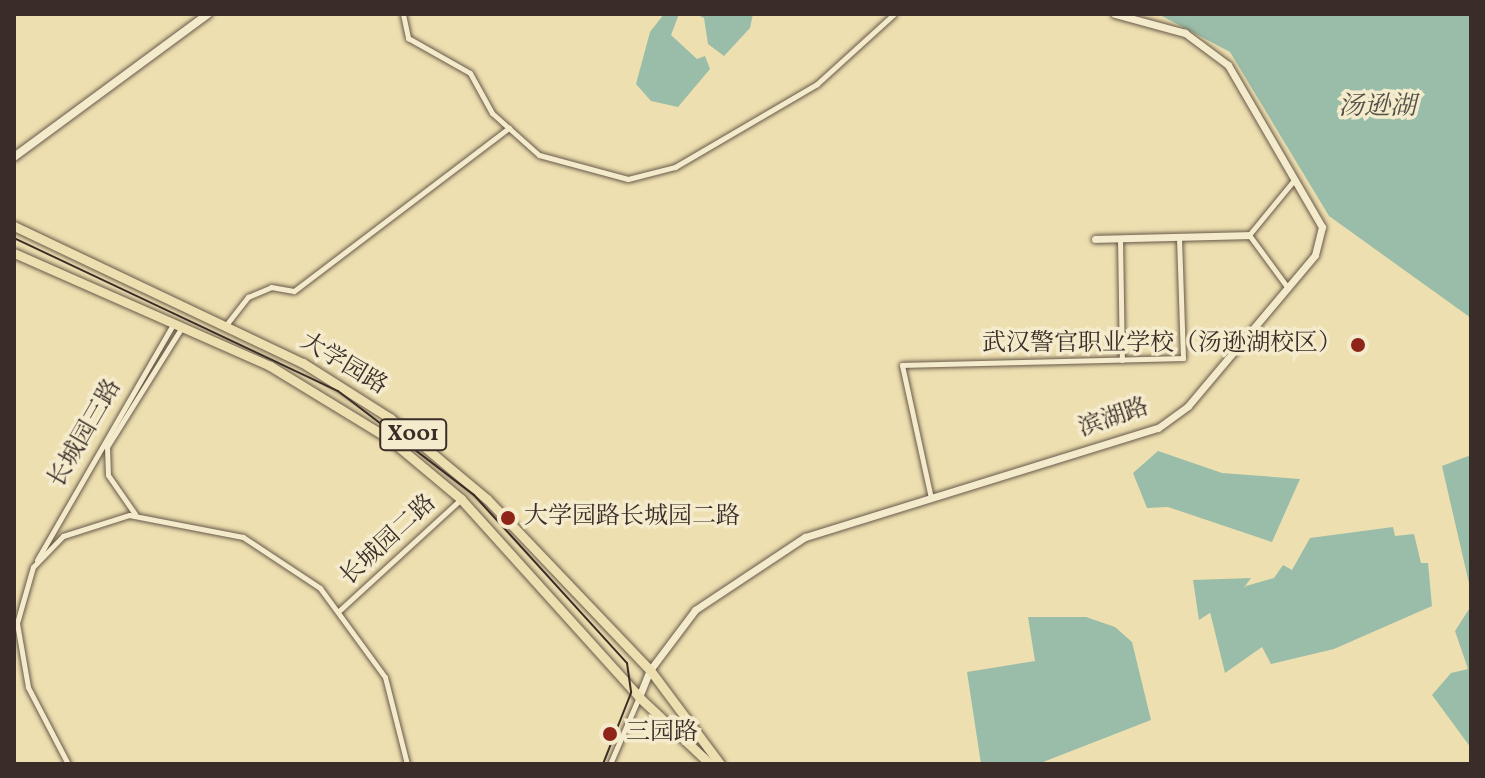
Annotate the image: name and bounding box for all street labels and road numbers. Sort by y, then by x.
street label: 大学园路 [294,328,392,402]
street label: 长城园三路 [44,375,128,493]
street label: 滨湖路 [1075,394,1153,444]
road number: X001 [379,417,447,453]
street label: 长城园二路 [335,490,443,592]

